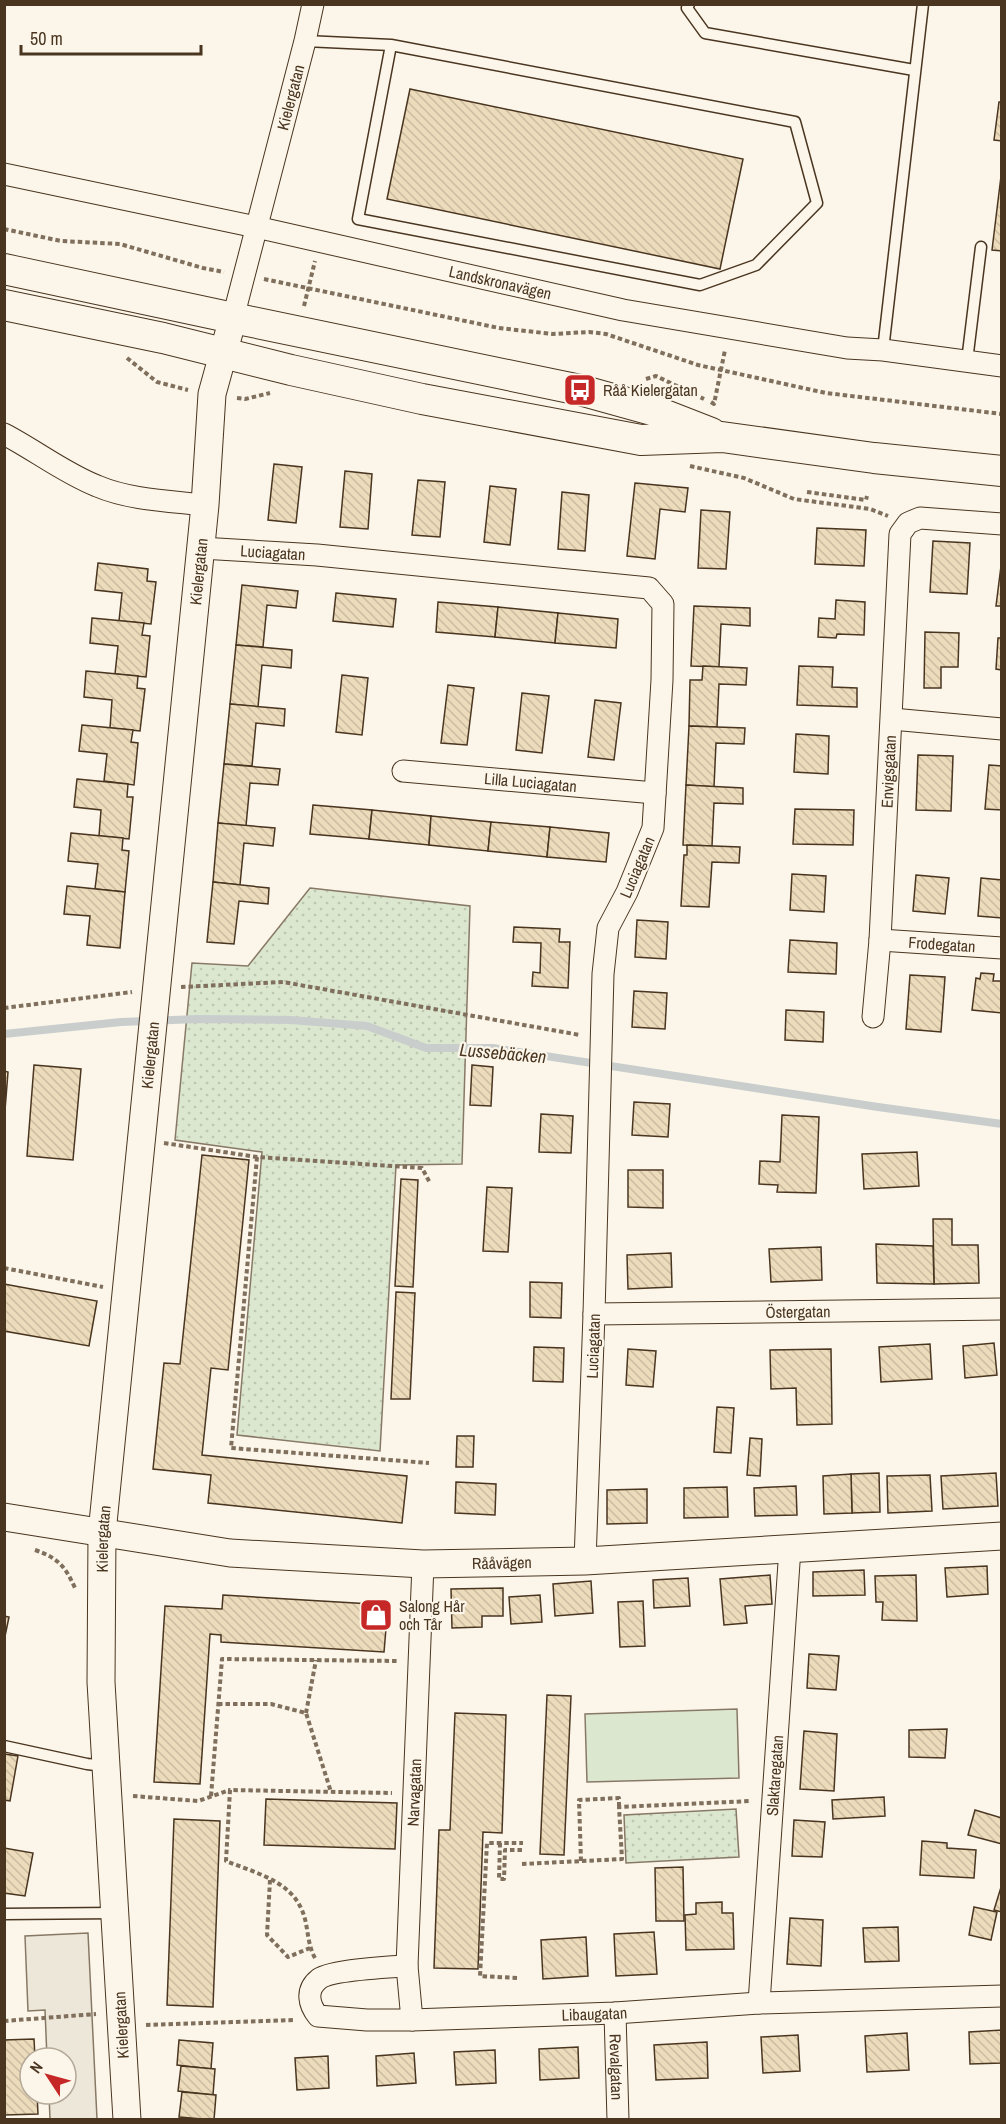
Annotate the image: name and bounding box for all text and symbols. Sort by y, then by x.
scale bar [21,18,201,56]
text: 50 m [30,26,63,51]
street label: Kielergatan [271,62,309,133]
street label: Landskronavägen [447,260,554,304]
bus stop icon: Råå Kielergatan [562,372,598,408]
place label: Råå Kielergatan [603,379,698,401]
street label: Kielergatan [184,537,213,606]
street label: Luciagatan [240,539,306,565]
street label: Envigsgatan [876,735,901,809]
street label: Lilla Luciagatan [483,767,578,797]
street label: Luciagatan [614,833,660,901]
street label: Frodegatan [908,931,976,957]
street label: Kielergatan [136,1021,164,1090]
water label: Lussebäcken [459,1037,547,1069]
street label: Östergatan [765,1300,831,1323]
street label: Luciagatan [581,1313,605,1379]
street label: Kielergatan [91,1504,116,1572]
street label: Rååvägen [472,1551,532,1574]
place label: Salong Hår och Tår [399,1595,465,1635]
shop icon: Salong Hår och Tår [358,1597,394,1633]
street label: Slaktaregatan [761,1734,788,1817]
street label: Narvagatan [402,1758,426,1827]
street label: Kielergatan [108,1991,134,2059]
street label: Libaugatan [561,2001,628,2026]
street label: Revalgatan [605,2033,628,2100]
north arrow [18,2046,78,2106]
text: N [24,2057,48,2077]

